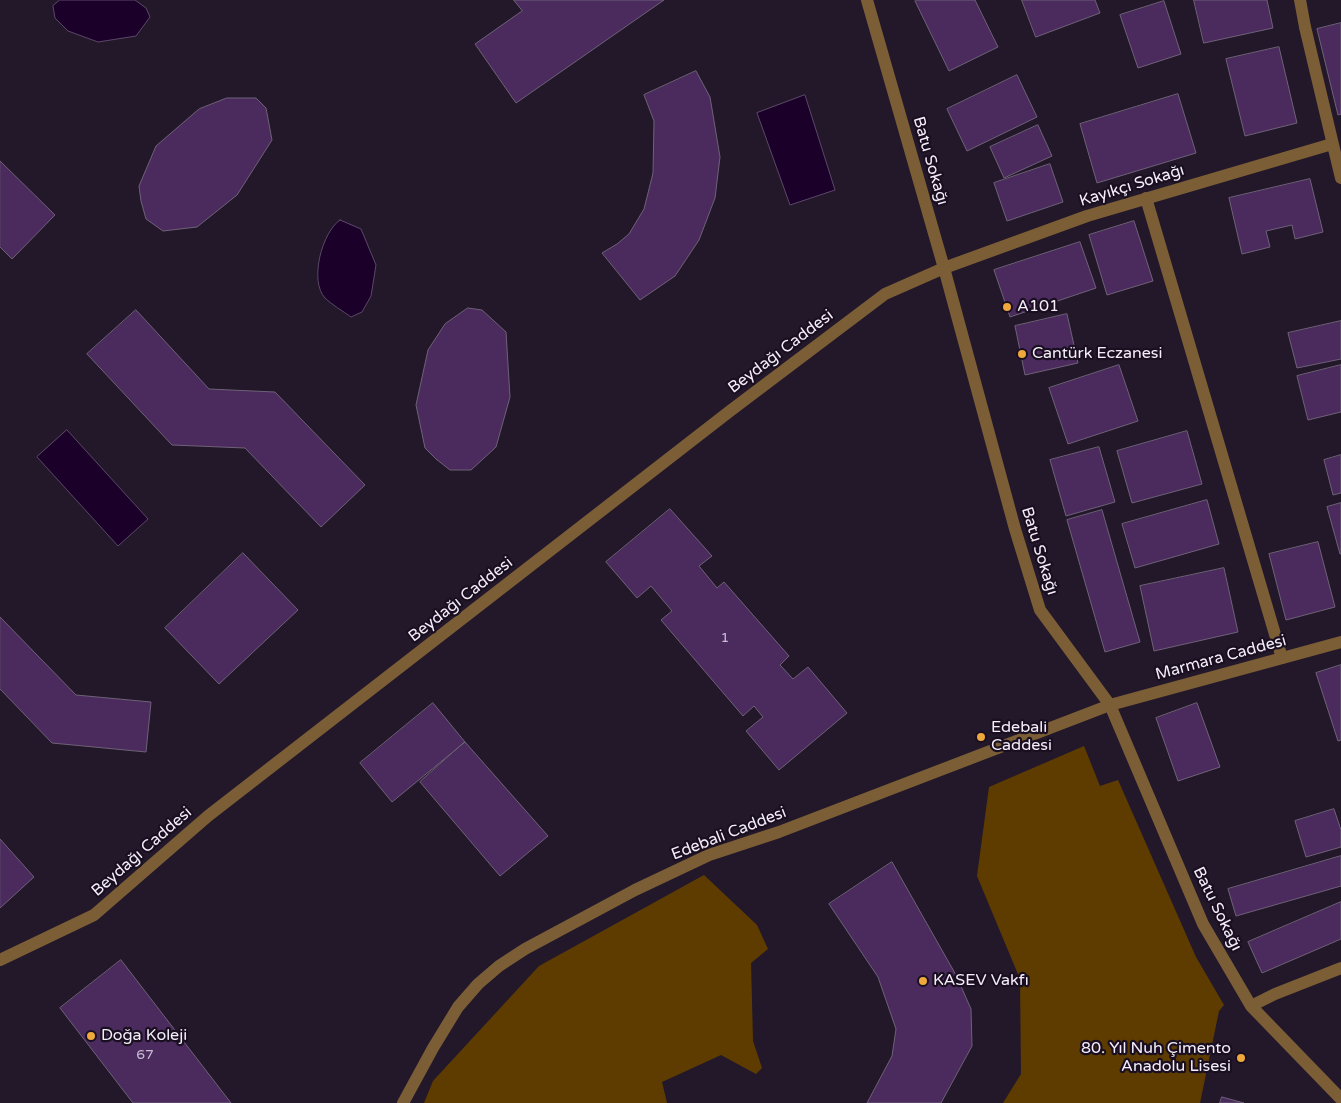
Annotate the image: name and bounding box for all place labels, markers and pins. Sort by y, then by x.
place label: A101 [1017,297,1059,317]
marker: A101 [1001,301,1013,313]
place label: Cantürk Eczanesi [1032,344,1162,364]
marker: Cantürk Eczanesi [1016,348,1028,360]
place label: Edebali̇ Caddesi̇ [991,718,1052,756]
marker: Edebali̇ Caddesi̇ [975,731,987,743]
place label: KASEV Vakfı [933,971,1029,991]
marker: KASEV Vakfı [917,975,929,987]
place label: Doğa Koleji [101,1026,187,1046]
marker: Doğa Koleji [85,1030,97,1042]
place label: 80. Yıl Nuh Çimento Anadolu Lisesi [1081,1039,1231,1077]
marker: 80. Yıl Nuh Çimento Anadolu Lisesi [1235,1052,1247,1064]

